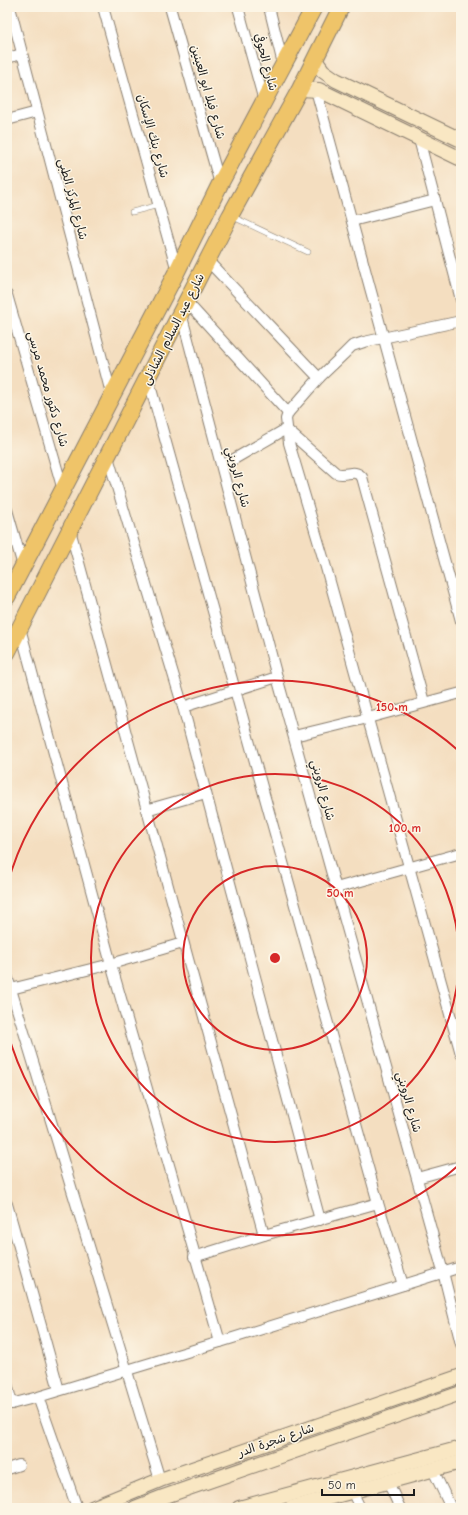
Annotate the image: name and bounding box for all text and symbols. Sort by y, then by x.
street label: شارع الحوفي [250,31,281,93]
street label: شارع فيلا ابو العينين [186,43,228,141]
street label: شارع بنك الإسكان [132,92,172,180]
street label: شارع المركز الطبى [54,157,91,242]
street label: شارع عبد السلام الشاذلى [139,271,209,388]
street label: شارع دكتور محمد مرسى [23,330,71,449]
street label: شارع الرويني [219,445,253,510]
text: 150 m [376,700,408,714]
street label: شارع الرويني [304,758,338,823]
text: 100 m [389,821,421,835]
text: 50 m [326,886,354,900]
centre of rings [268,951,282,965]
street label: شارع الرويني [390,1070,424,1135]
street label: شارع شجرة الدر [235,1420,316,1462]
scale bar [322,1471,414,1497]
text: 50 m [328,1478,356,1492]

